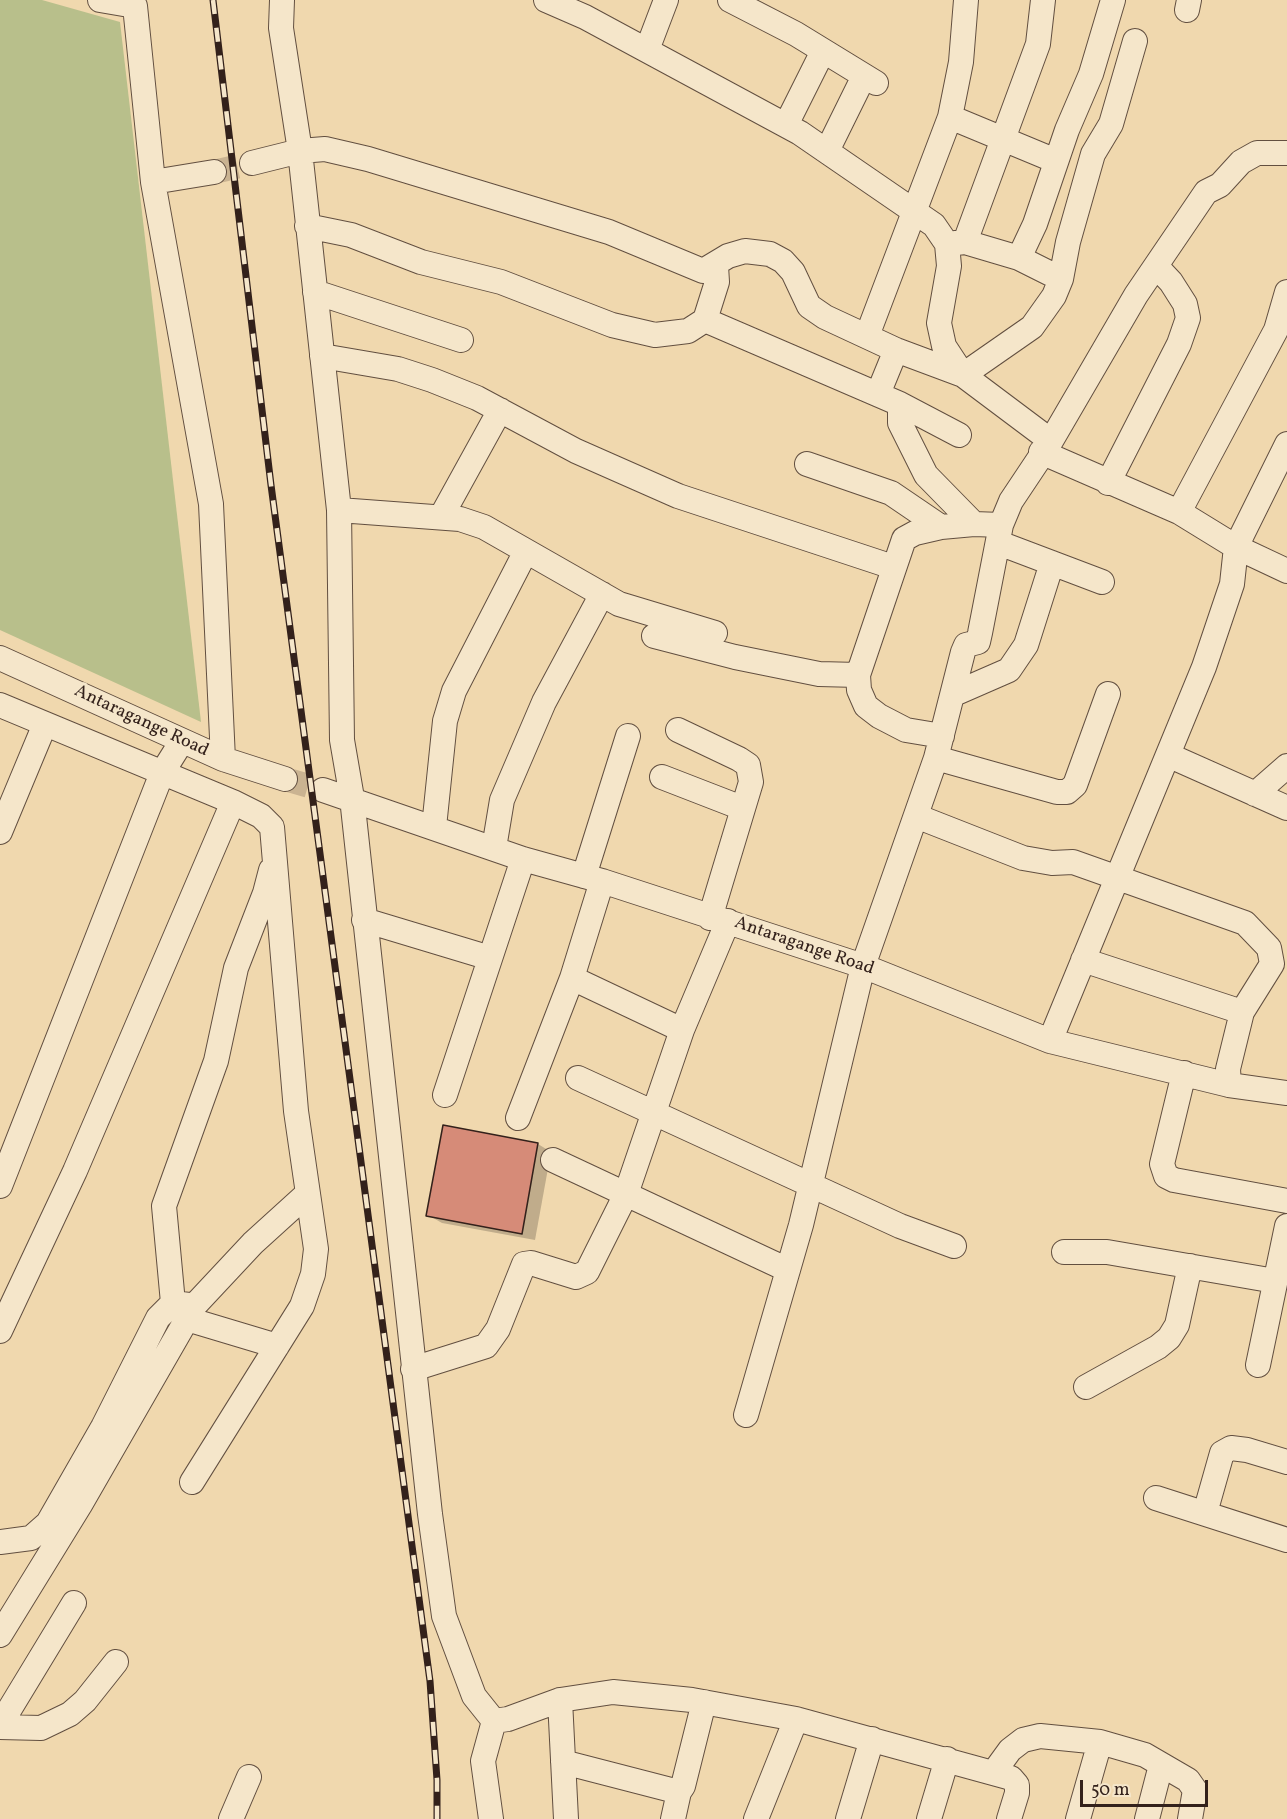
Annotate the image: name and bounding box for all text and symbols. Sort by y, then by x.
street label: Antaragange Road [70,681,212,763]
street label: Antaragange Road [731,913,877,981]
scale bar [1083,1768,1210,1806]
text: 50 m [1091,1778,1130,1803]

